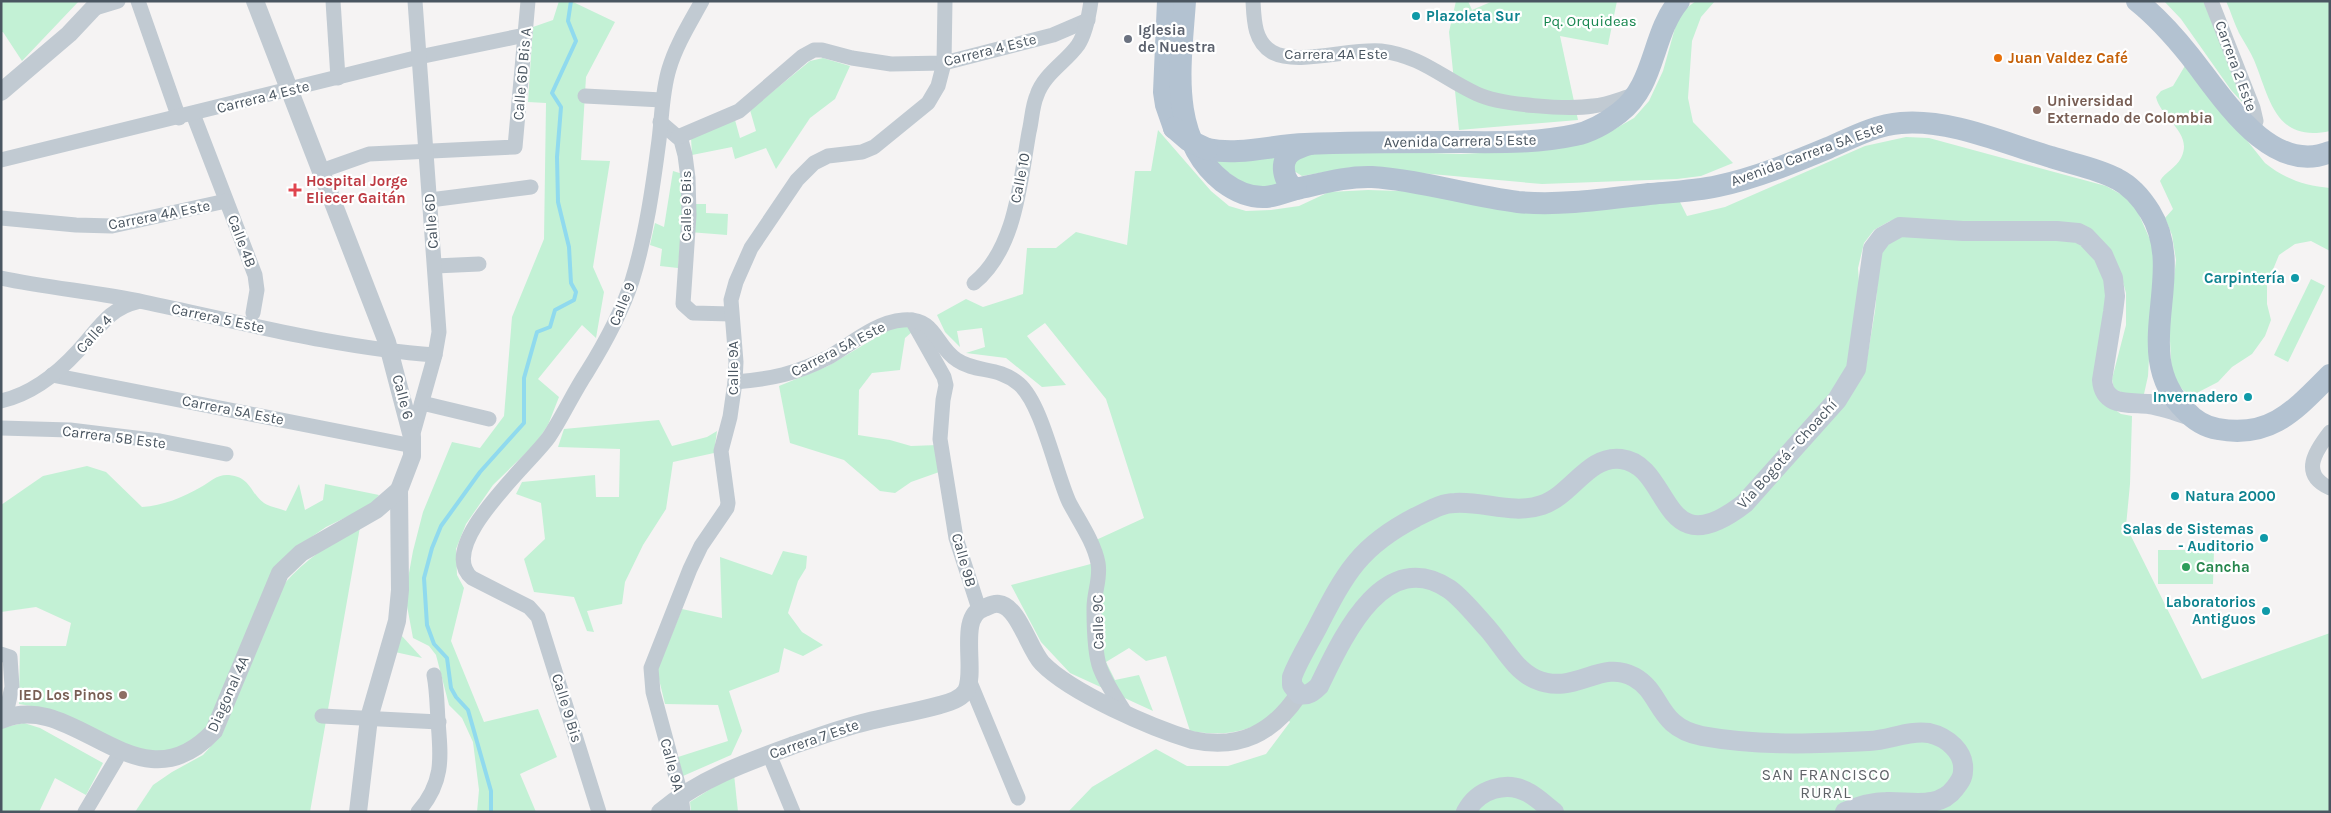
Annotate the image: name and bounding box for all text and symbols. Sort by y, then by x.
place label: Plazoleta Sur [1426,7,1520,25]
marker: Plazoleta Sur [1410,10,1422,22]
park label: Pq. Orquideas [1543,12,1637,30]
street label: Carrera 2 Este [2211,18,2261,114]
place label: Iglesia de Nuestra [1138,21,1216,56]
street label: Calle 6D Bis A [509,27,535,121]
street label: Carrera 4 Este [942,30,1038,70]
marker: Iglesia de Nuestra [1122,33,1134,45]
street label: Carrera 4A Este [1284,45,1388,63]
place label: Juan Valdez Café [2008,49,2128,67]
marker: Juan Valdez Café [1992,52,2004,64]
street label: Carrera 4 Este [215,77,311,117]
place label: Universidad Externado de Colombia [2047,92,2213,127]
marker: Universidad Externado de Colombia [2031,104,2043,116]
street label: Avenida Carrera 5A Este [1728,118,1886,190]
street label: Avenida Carrera 5 Este [1384,131,1536,151]
street label: Calle 10 [1006,151,1034,205]
street label: Calle 9 Bis [677,170,695,242]
place label: Hospital Jorge Eliecer Gaitán [306,172,408,207]
marker: Hospital Jorge Eliecer Gaitán [288,183,302,197]
street label: Calle 6D [420,193,442,249]
street label: Carrera 4A Este [106,196,212,234]
street label: Calle 4B [224,212,260,270]
place label: Carpintería [2204,269,2285,287]
marker: Carpintería [2289,272,2301,284]
street label: Calle 9 [605,279,639,329]
street label: Carrera 5 Este [170,299,266,337]
street label: Calle 4 [72,311,116,357]
street label: Carrera 5A Este [788,317,888,381]
street label: Calle 9A [724,340,742,395]
street label: Calle 6 [388,373,418,421]
place label: Invernadero [2153,388,2238,406]
street label: Carrera 5A Este [180,391,286,429]
marker: Invernadero [2242,391,2254,403]
street label: Vía Bogotá - Choachí [1733,395,1841,512]
street label: Carrera 5B Este [61,422,167,452]
place label: Natura 2000 [2185,487,2276,505]
marker: Natura 2000 [2169,490,2181,502]
place label: Salas de Sistemas - Auditorio [2122,520,2254,555]
street label: Calle 9B [948,531,980,589]
marker: Salas de Sistemas - Auditorio [2258,532,2270,544]
place label: Cancha [2196,558,2250,576]
marker: Cancha [2180,561,2192,573]
place label: Laboratorios Antiguos [2166,593,2256,628]
street label: Calle 9C [1089,594,1107,650]
marker: Laboratorios Antiguos [2260,605,2272,617]
street label: Diagonal 4A [203,653,253,735]
street label: Calle 9 Bis [548,671,586,745]
place label: IED Los Pinos [19,686,113,704]
marker: IED Los Pinos [117,689,129,701]
street label: Carrera 7 Este [767,715,861,763]
street label: Calle 9A [656,736,688,794]
district label: SAN FRANCISCO RURAL [1761,765,1891,802]

